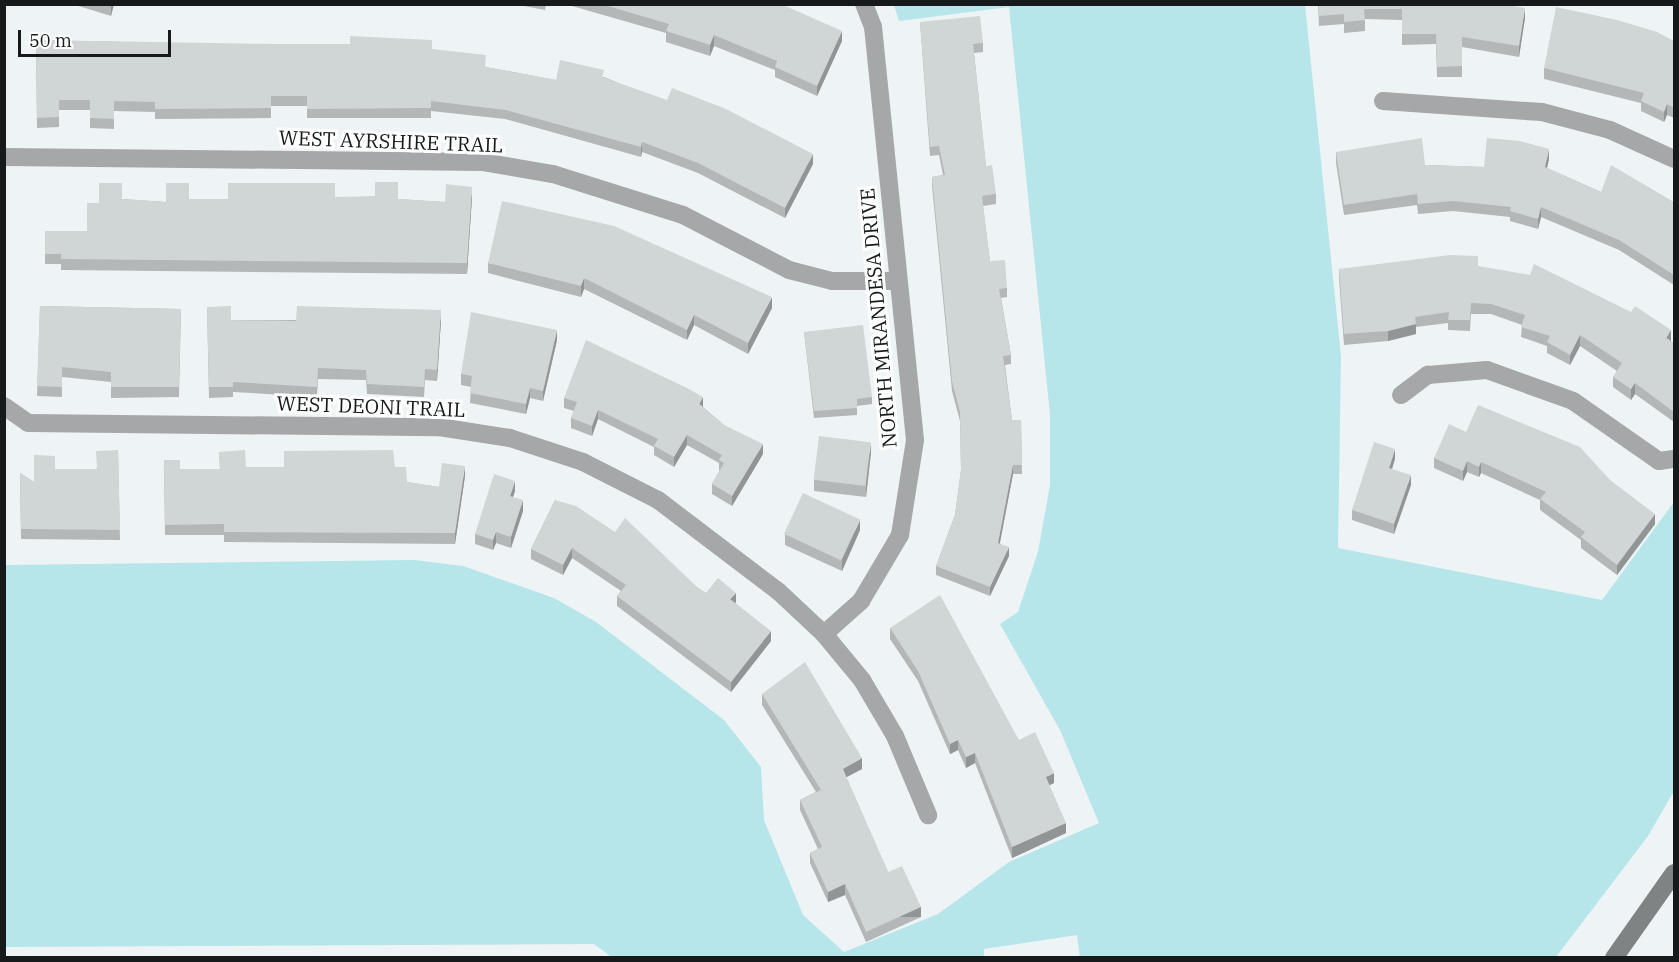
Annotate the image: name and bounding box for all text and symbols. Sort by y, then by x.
scale bar [21,18,174,56]
text: 50 m [29,29,72,52]
street label: WEST AYRSHIRE TRAIL [278,125,504,157]
street label: NORTH MIRANDESA DRIVE [855,187,901,449]
street label: WEST DEONI TRAIL [276,391,466,421]

